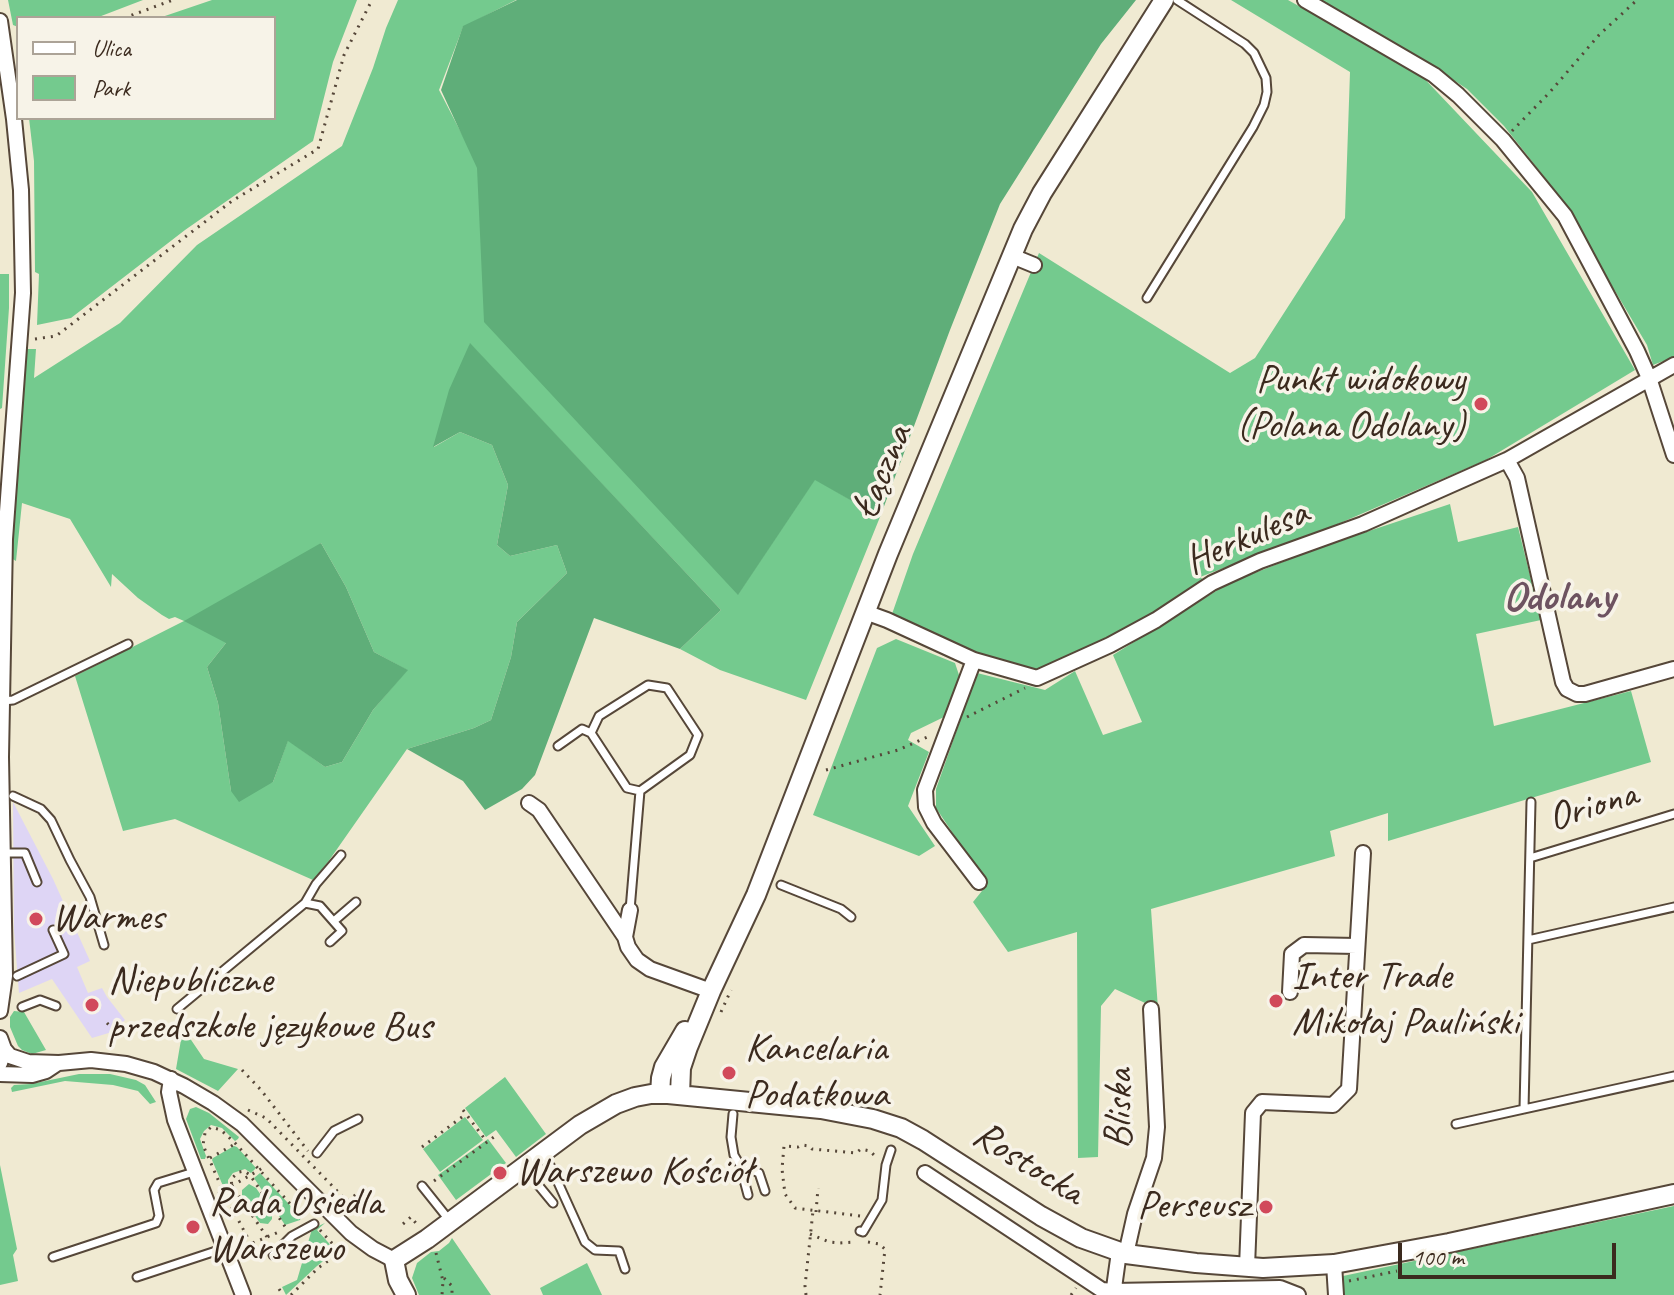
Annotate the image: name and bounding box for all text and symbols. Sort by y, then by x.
legend [16,16,276,120]
text: Ulica [92,33,131,63]
text: Park [92,73,130,103]
place label: Punkt widokowy (Polana Odolany) [1236,357,1465,451]
marker: Punkt widokowy (Polana Odolany) [1472,395,1490,413]
street label: Łączna [842,418,924,526]
street label: Herkulesa [1178,490,1316,586]
district label: Odolany [1503,573,1615,623]
street label: Oriona [1543,771,1643,843]
place label: Warmes [52,895,164,943]
marker: Warmes [27,910,45,928]
place label: Inter Trade Mikołaj Pauliński [1292,954,1519,1048]
place label: Niepubliczne przedszkole językowe Bus [108,958,432,1052]
marker: Inter Trade Mikołaj Pauliński [1267,992,1285,1010]
marker: Niepubliczne przedszkole językowe Bus [83,996,101,1014]
place label: Kancelaria Podatkowa [745,1026,888,1120]
marker: Kancelaria Podatkowa [720,1064,738,1082]
street label: Bliska [1095,1069,1145,1149]
street label: Rostocka [964,1111,1092,1217]
place label: Warszewo Kościół [516,1149,751,1197]
marker: Warszewo Kościół [491,1164,509,1182]
place label: Rada Osiedla Warszewo [209,1180,382,1274]
place label: Perseusz [1137,1183,1250,1231]
marker: Perseusz [1257,1198,1275,1216]
marker: Rada Osiedla Warszewo [184,1218,202,1236]
scale bar [1402,1227,1620,1277]
text: 100 m [1412,1242,1464,1272]

